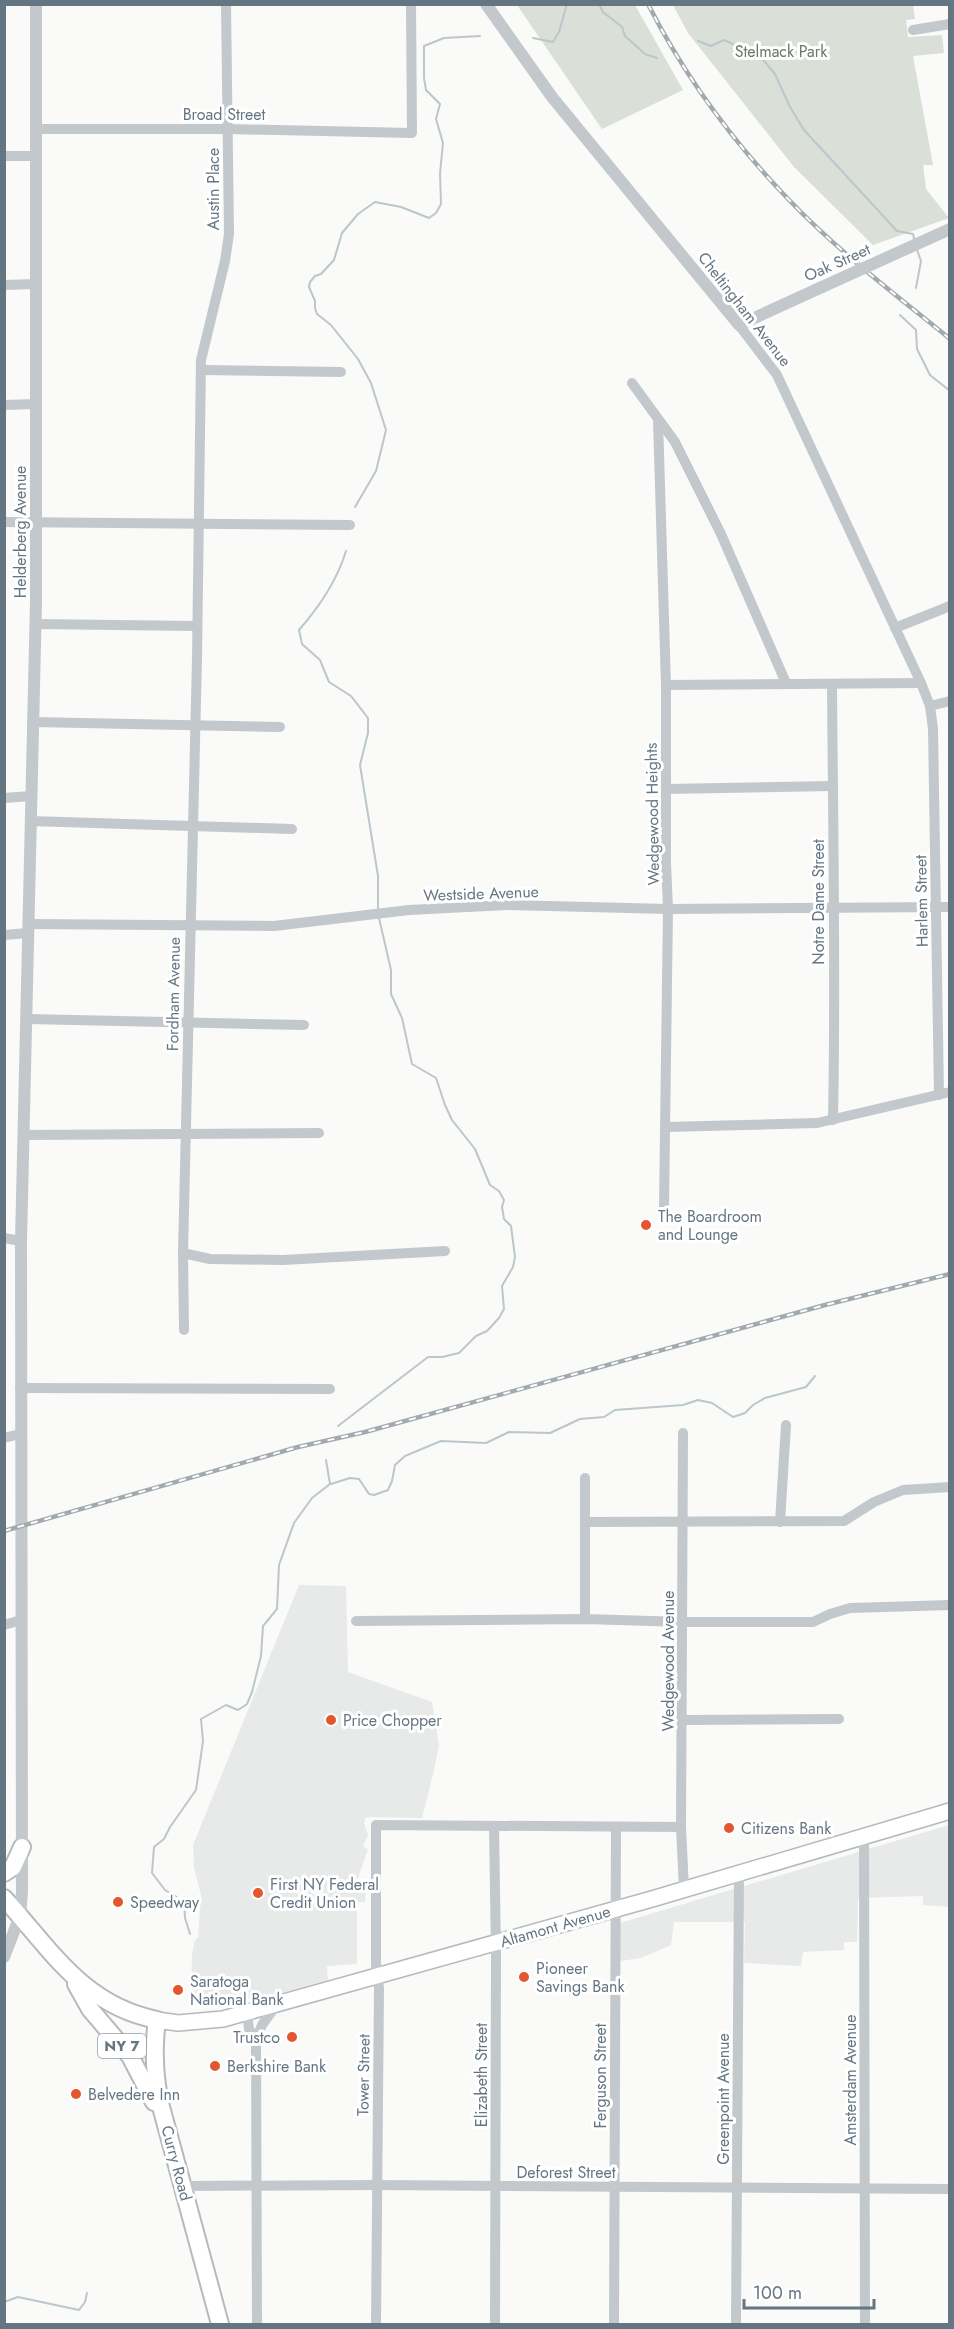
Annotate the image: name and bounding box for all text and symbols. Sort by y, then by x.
park label: Stelmack Park [735,40,828,63]
street label: Broad Street [183,103,266,126]
street label: Austin Place [202,148,225,230]
street label: Oak Street [800,238,874,287]
street label: Cheltingham Avenue [692,247,797,372]
street label: Helderberg Avenue [9,466,32,598]
street label: Wedgewood Heights [640,742,665,886]
street label: Notre Dame Street [807,839,830,965]
street label: Harlem Street [909,855,934,947]
street label: Westside Avenue [423,880,539,907]
street label: Fordham Avenue [161,937,186,1051]
place label: The Boardroom and Lounge [658,1205,762,1246]
marker: The Boardroom and Lounge [639,1218,653,1232]
street label: Wedgewood Avenue [657,1591,680,1731]
place label: Price Chopper [343,1709,442,1732]
marker: Price Chopper [324,1713,338,1727]
place label: Citizens Bank [741,1817,832,1840]
marker: Citizens Bank [722,1821,736,1835]
place label: First NY Federal Credit Union [270,1873,379,1914]
marker: First NY Federal Credit Union [251,1886,265,1900]
place label: Speedway [130,1891,200,1914]
marker: Speedway [111,1895,125,1909]
street label: Altamont Avenue [497,1900,613,1953]
place label: Pioneer Savings Bank [536,1957,625,1998]
place label: Saratoga National Bank [190,1970,284,2011]
marker: Pioneer Savings Bank [517,1970,531,1984]
marker: Saratoga National Bank [171,1983,185,1997]
street label: Amsterdam Avenue [839,2015,862,2146]
street label: Elizabeth Street [470,2023,493,2127]
street label: Ferguson Street [589,2023,612,2129]
place label: Trustco [233,2026,280,2049]
marker: Trustco [285,2030,299,2044]
street label: Greenpoint Avenue [712,2033,735,2165]
road number: NY 7 [98,2034,146,2058]
street label: Tower Street [351,2034,376,2116]
place label: Berkshire Bank [227,2055,327,2078]
marker: Berkshire Bank [208,2059,222,2073]
place label: Belvedere Inn [88,2083,180,2106]
marker: Belvedere Inn [69,2087,83,2101]
street label: Curry Road [155,2123,198,2203]
street label: Deforest Street [516,2161,616,2184]
scale bar [744,2272,874,2310]
text: 100 m [753,2280,802,2306]

